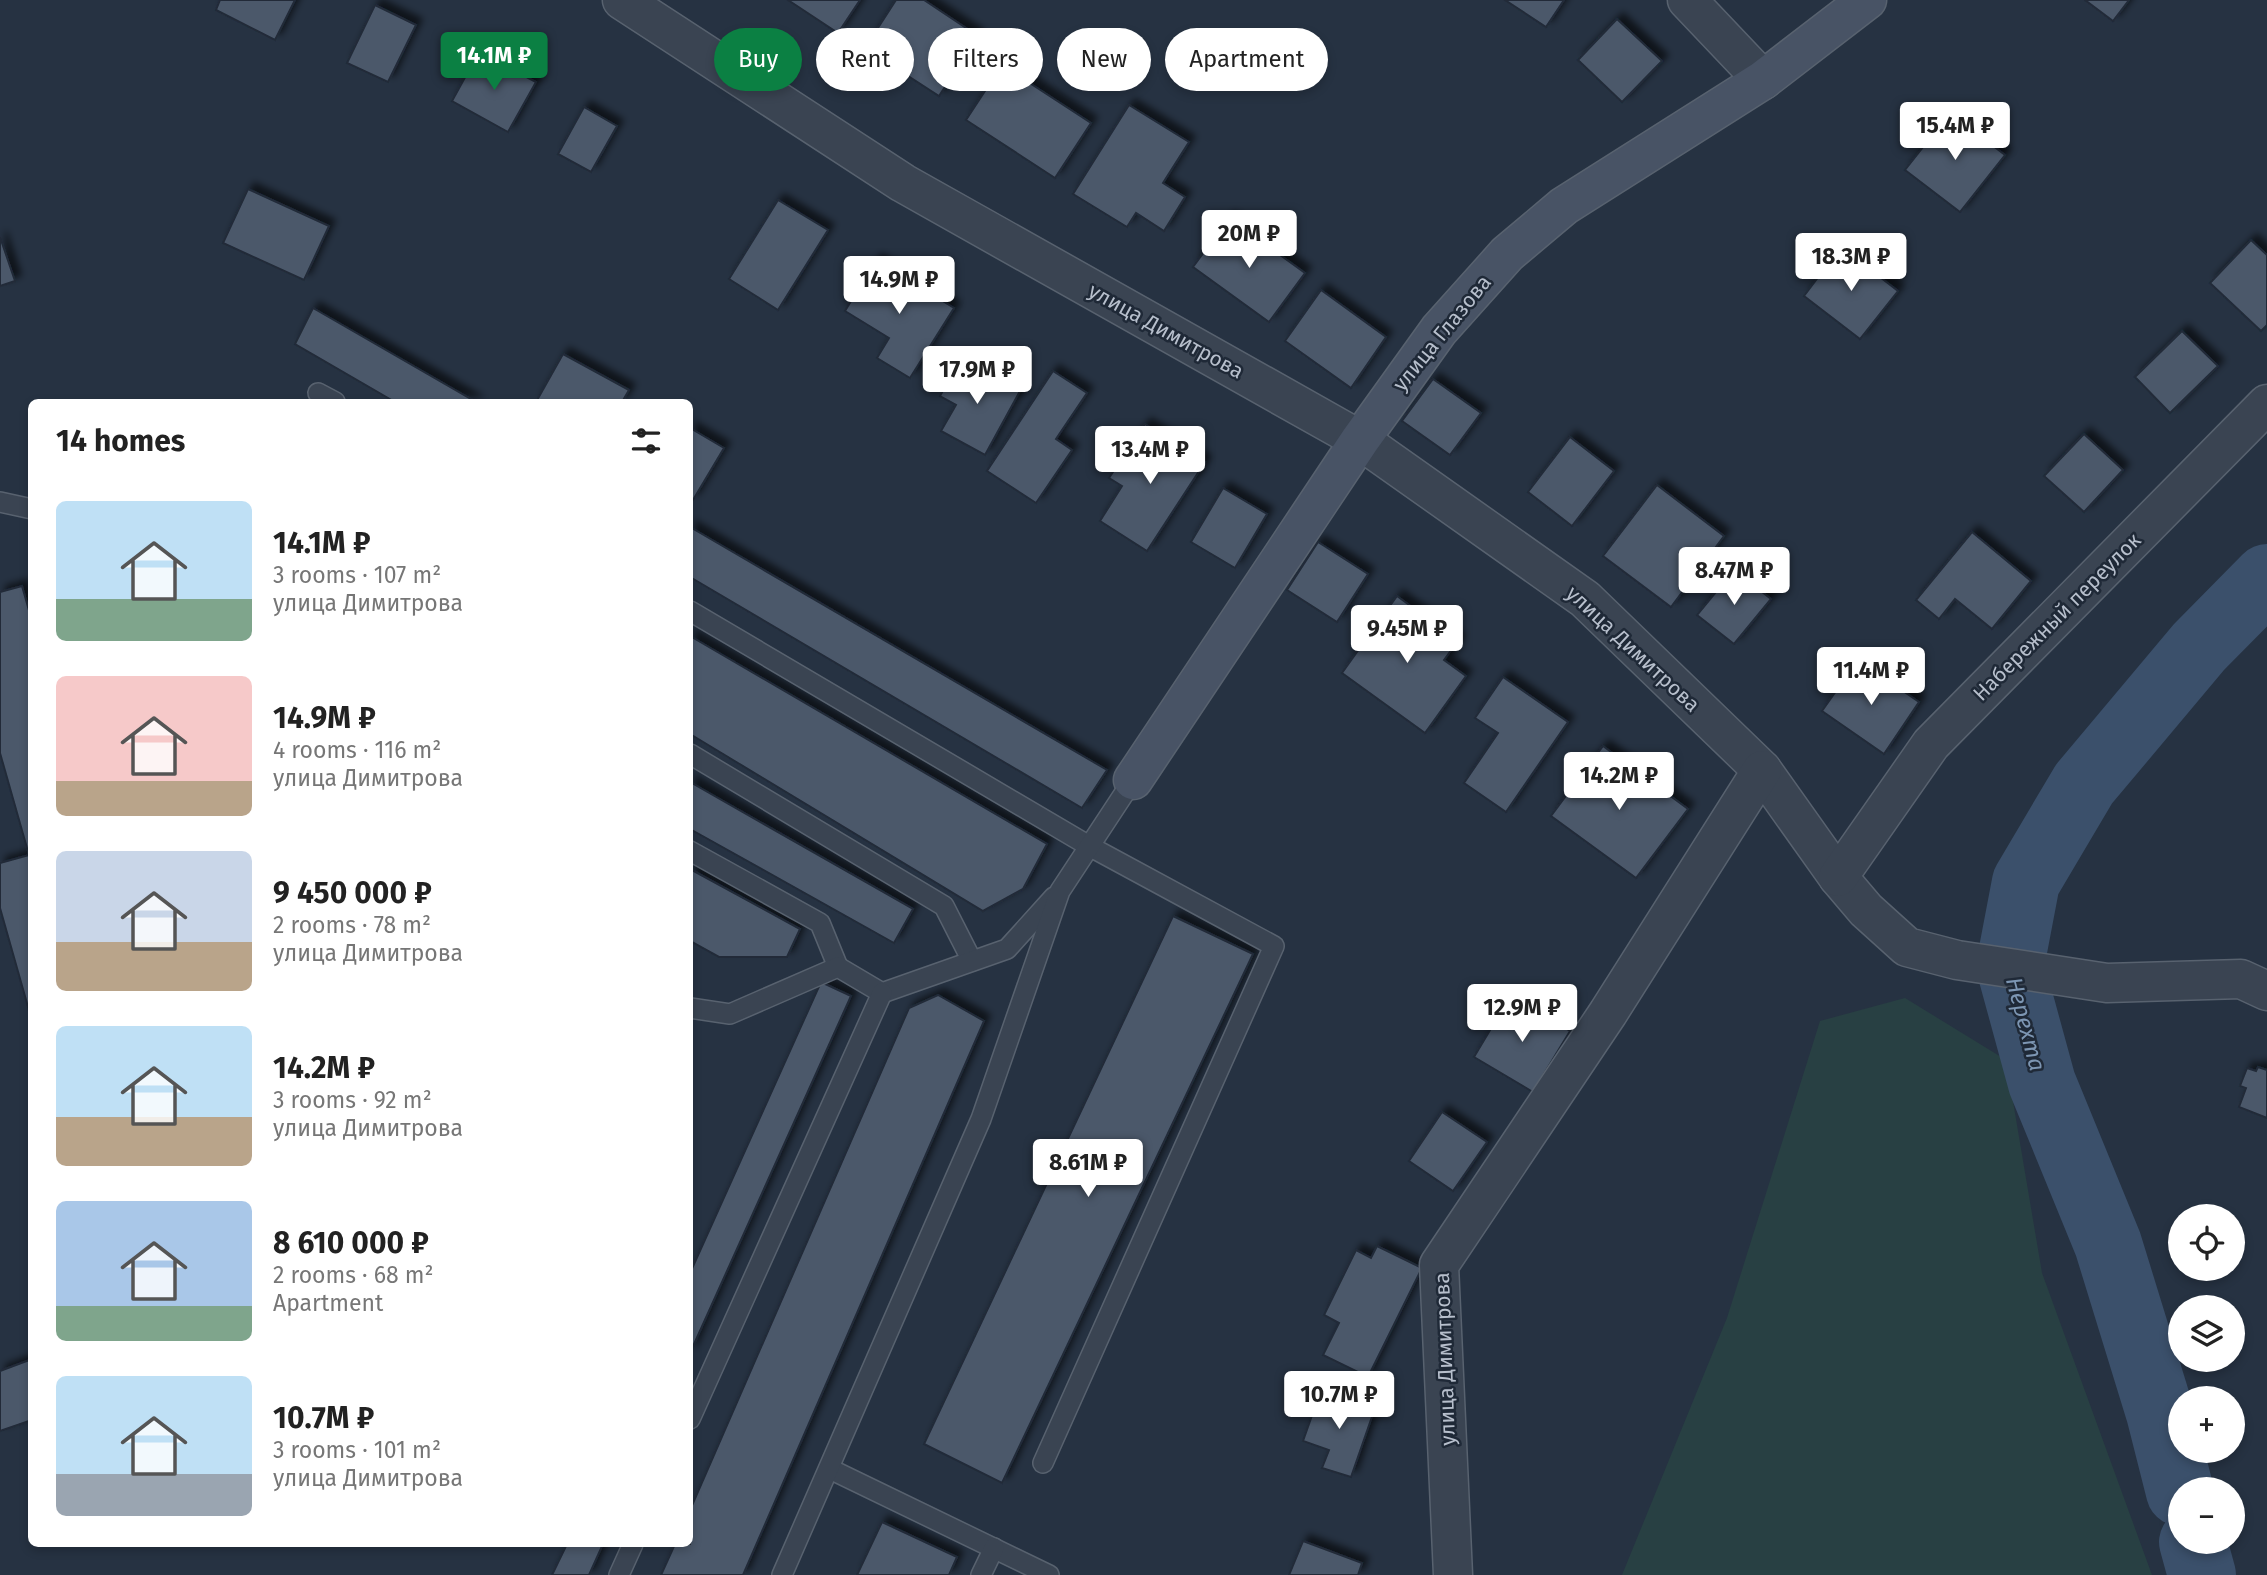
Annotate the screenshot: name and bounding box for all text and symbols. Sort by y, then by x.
chip: Buy [714,28,802,91]
chip: Rent [816,28,914,91]
chip: Filters [928,28,1043,91]
chip: New [1057,28,1151,91]
chip: Apartment [1165,28,1328,91]
pin: 14.1M ₽ [429,32,559,92]
text: 14.1M ₽ [457,41,531,69]
pin: 15.4M ₽ [1890,102,2020,162]
text: 15.4M ₽ [1916,111,1994,139]
pin: 20M ₽ [1200,210,1298,270]
text: 20M ₽ [1218,219,1280,247]
pin: 18.3M ₽ [1786,233,1916,293]
text: 18.3M ₽ [1811,242,1891,270]
pin: 14.9M ₽ [834,256,964,316]
text: 14.9M ₽ [860,265,938,293]
street label: улица Глазова [1387,270,1497,396]
street label: улица Димитрова [1084,278,1248,384]
pin: 17.9M ₽ [912,346,1042,406]
text: 17.9M ₽ [939,355,1015,383]
icon: filters [627,422,665,460]
text: 14 homes [56,423,185,459]
pin: 13.4M ₽ [1085,426,1215,486]
text: 13.4M ₽ [1111,435,1189,463]
text: 14.1M ₽ [273,525,371,561]
street label: Набережный переулок [1967,527,2147,707]
icon: home [112,529,196,613]
pin: 8.47M ₽ [1669,548,1799,607]
text: 8.47M ₽ [1695,556,1773,584]
text: 3 rooms · 107 m² [273,561,441,589]
street label: улица Димитрова [1561,580,1705,718]
text: улица Димитрова [273,589,463,617]
pin: 9.45M ₽ [1342,606,1472,665]
text: 9.45M ₽ [1367,614,1447,642]
pin: 11.4M ₽ [1806,648,1936,707]
text: 11.4M ₽ [1833,656,1909,684]
text: 14.9M ₽ [273,700,376,736]
icon: home [112,704,196,788]
text: 4 rooms · 116 m² [273,736,441,764]
pin: 14.2M ₽ [1554,752,1684,812]
text: 14.2M ₽ [1580,761,1658,789]
text: улица Димитрова [273,764,463,792]
text: 9 450 000 ₽ [273,875,432,911]
icon: home [112,879,196,963]
text: 2 rooms · 78 m² [273,911,431,939]
text: улица Димитрова [273,939,463,967]
water label: Нерехта [2000,974,2052,1074]
pin: 12.9M ₽ [1457,984,1587,1044]
text: 12.9M ₽ [1483,993,1561,1021]
text: 14.2M ₽ [273,1050,375,1086]
icon: home [112,1054,196,1138]
text: 3 rooms · 92 m² [273,1086,432,1114]
text: улица Димитрова [273,1114,463,1142]
pin: 8.61M ₽ [1023,1140,1153,1199]
text: 8.61M ₽ [1049,1148,1127,1176]
map controls [2168,1204,2245,1554]
button: locate [2168,1204,2245,1281]
text: 8 610 000 ₽ [273,1225,429,1261]
icon: home [112,1229,196,1313]
text: 2 rooms · 68 m² [273,1261,434,1289]
street label: улица Димитрова [1429,1272,1461,1446]
text: Apartment [273,1289,383,1317]
button: layers [2168,1295,2245,1372]
pin: 10.7M ₽ [1274,1372,1404,1431]
text: 10.7M ₽ [1300,1380,1378,1408]
button: + [2168,1386,2245,1463]
text: 10.7M ₽ [273,1400,374,1436]
icon: home [112,1404,196,1488]
text: 3 rooms · 101 m² [273,1436,441,1464]
text: улица Димитрова [273,1464,463,1492]
button: − [2168,1477,2245,1554]

